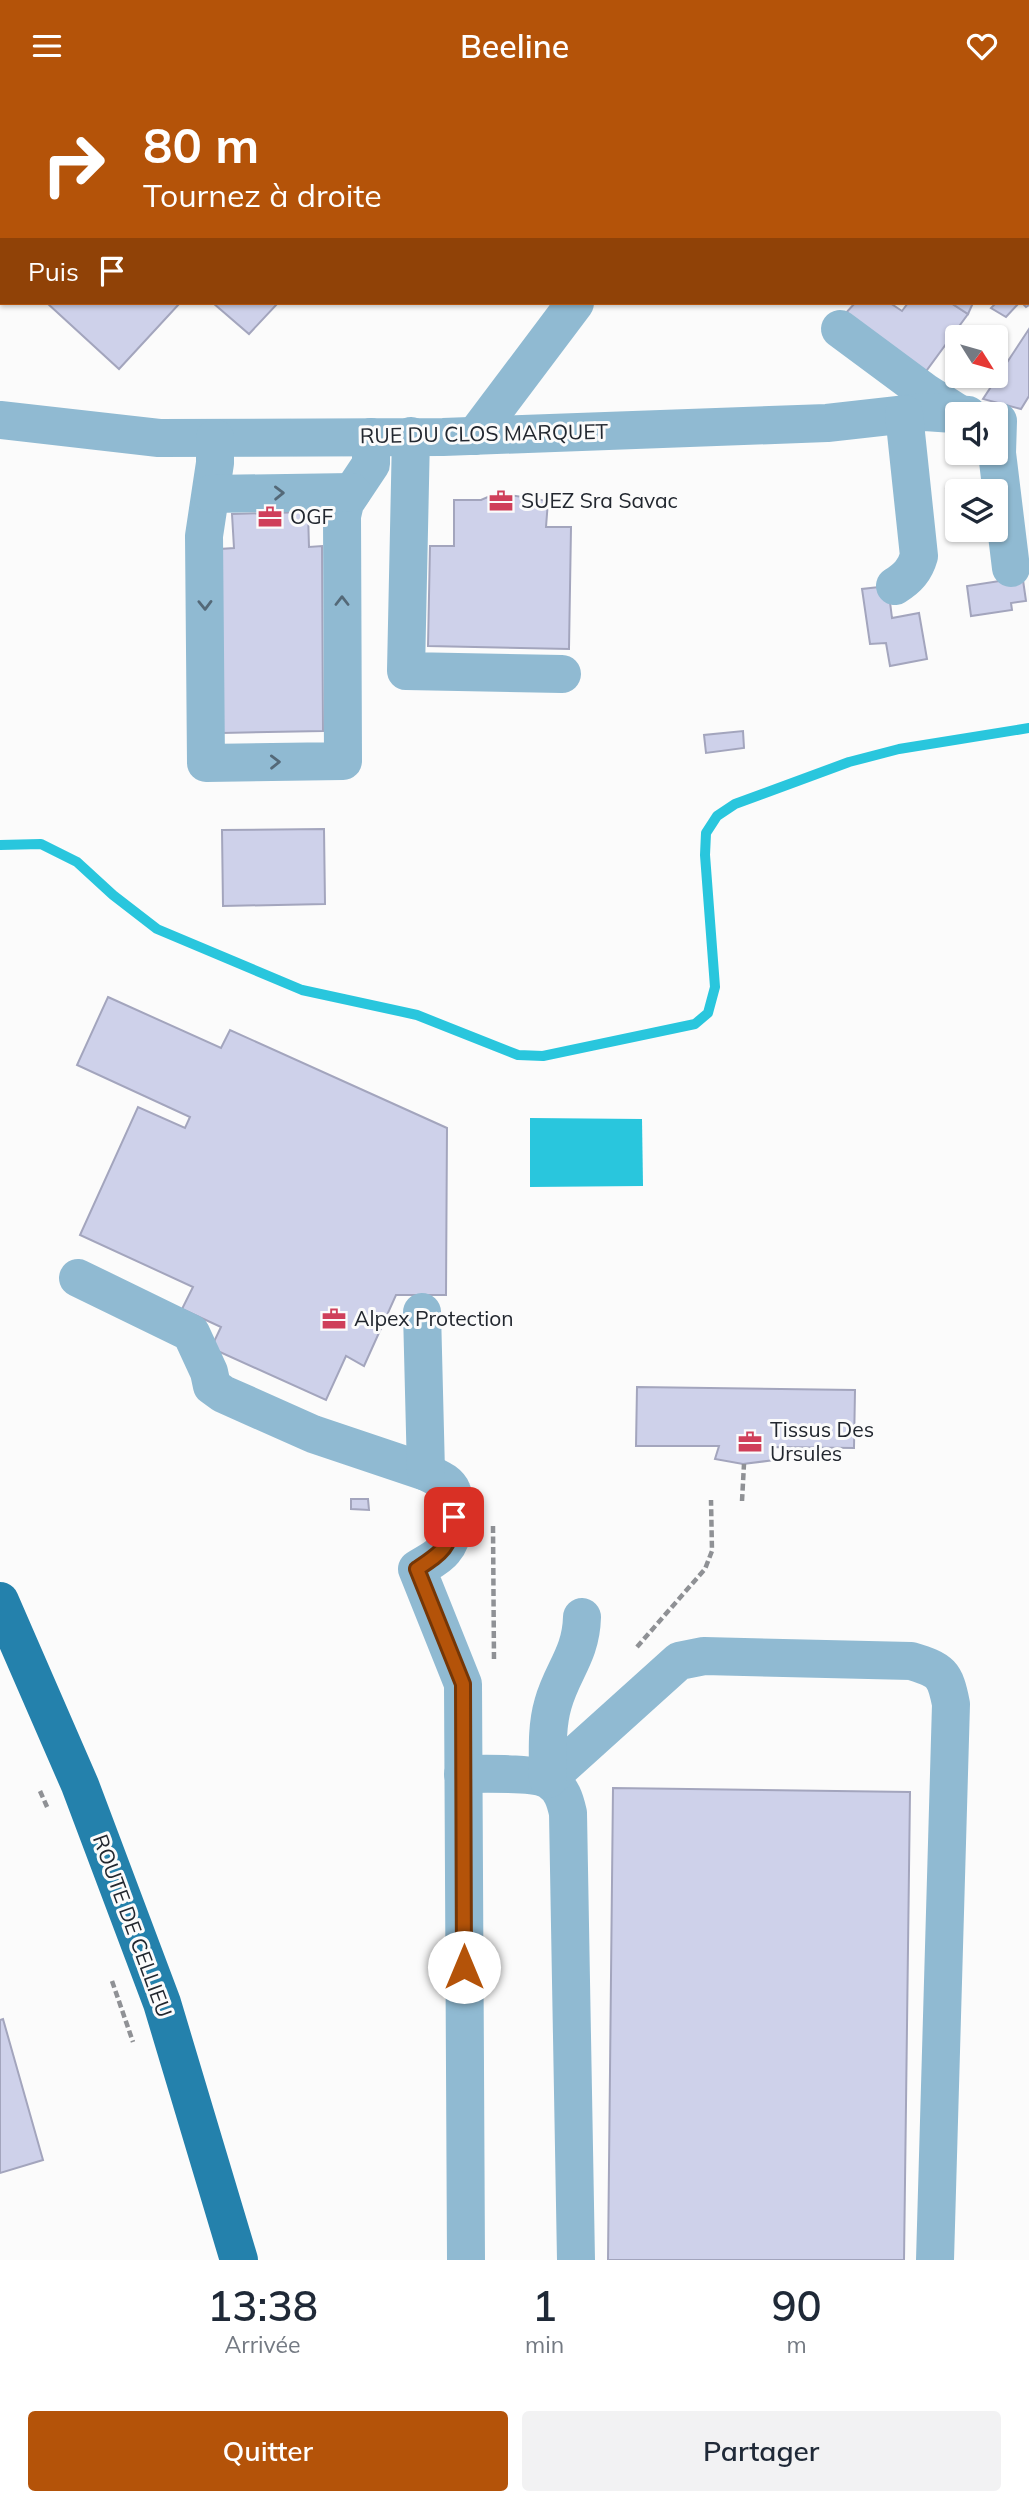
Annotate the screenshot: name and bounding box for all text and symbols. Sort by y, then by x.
text: Beeline [460,26,569,66]
icon: menu [28,27,66,65]
icon: heart [963,27,1001,65]
text: 80 m [143,114,259,175]
icon: right [28,119,119,210]
text: Tournez à droite [143,175,382,215]
icon: arrive [93,252,131,290]
text: Puis [28,255,79,288]
north arrow [945,325,1008,389]
map controls [945,325,1008,542]
button: sound [945,402,1008,465]
street label: RUE DU CLOS MARQUET [360,418,609,448]
button: layers [945,479,1008,542]
one-way arrow [274,485,285,501]
office icon: SUEZ Sra Savac [487,487,515,515]
place label: SUEZ Sra Savac [521,487,678,513]
office icon: OGF [256,503,284,531]
place label: OGF [290,503,334,529]
one-way arrow [334,595,350,606]
one-way arrow [197,599,212,610]
one-way arrow [270,754,281,770]
office icon: Alpex Protection [320,1305,348,1333]
place label: Alpex Protection [354,1305,514,1331]
place label: Tissus Des Ursules [770,1416,874,1466]
office icon: Tissus Des Ursules [736,1428,764,1456]
pin [424,1487,484,1547]
icon: arrive [435,1498,473,1536]
street label: ROUTE DE CELLIEU [88,1831,178,2021]
position arrow [427,1930,501,2004]
text: 13:38 [207,2279,318,2332]
text: 1 [532,2279,557,2332]
text: 90 [771,2279,822,2332]
text: Arrivée [224,2330,301,2359]
text: min [525,2330,564,2359]
text: m [786,2330,807,2359]
button: Quitter [28,2411,508,2491]
button: Partager [522,2411,1001,2491]

